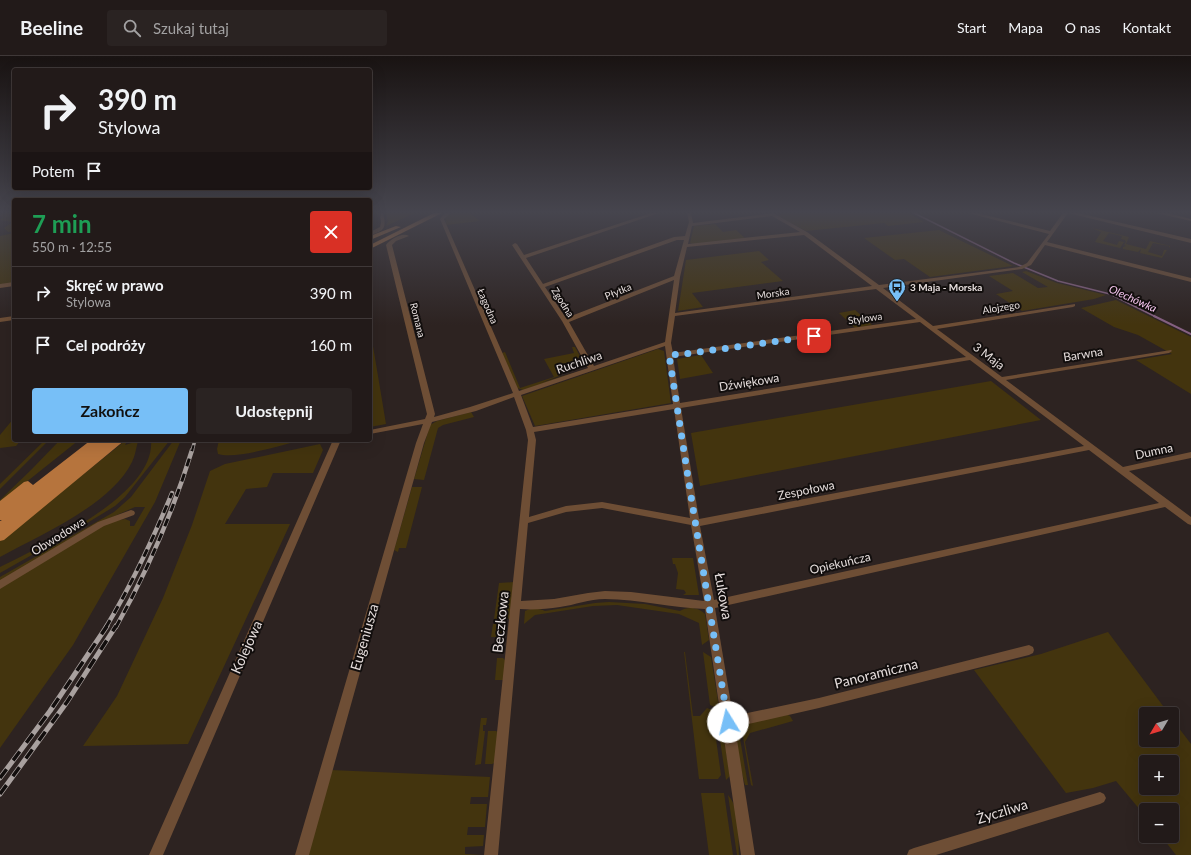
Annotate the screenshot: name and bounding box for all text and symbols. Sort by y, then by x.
search box [107,10,387,46]
text: Beeline [20,16,83,39]
icon: search [121,17,143,39]
text: Szukaj tutaj [153,19,229,37]
text: Start [957,19,986,36]
text: Mapa [1008,19,1043,36]
text: O nas [1065,19,1100,36]
text: Kontakt [1122,19,1171,36]
text: 390 m [98,82,177,116]
icon: right [32,84,84,136]
text: Stylowa [98,116,160,138]
icon: arrive [83,160,105,182]
text: Potem [32,162,75,180]
text: 7 min [32,209,92,238]
button: close [310,211,352,253]
text: 550 m · 12:55 [32,239,112,255]
text: Skręć w prawo [66,276,164,294]
bus stop icon: 3 Maja - Morska [887,277,907,302]
street label: Płytka [603,280,633,302]
place label: 3 Maja - Morska [910,281,982,293]
icon: right [32,282,54,304]
water label: Olechówka [1107,282,1159,314]
text: 390 m [310,284,352,302]
street label: Zgodna [549,285,577,319]
street label: Morska [756,285,790,301]
street label: Łagodna [475,287,501,325]
text: Stylowa [66,294,111,310]
street label: Alojzego [981,298,1021,316]
street label: Romana [408,301,428,339]
street label: Stylowa [847,310,883,326]
pin [797,319,831,353]
icon: arrive [803,325,825,347]
icon: arrive [32,334,54,356]
text: Cel podróży [66,336,145,354]
text: 160 m [310,336,352,354]
street label: 3 Maja [970,339,1008,373]
street label: Barwna [1062,343,1104,365]
street label: Ruchliwa [554,347,604,377]
street label: Dźwiękowa [718,370,780,394]
button: Zakończ [32,388,188,434]
button: Udostępnij [196,388,352,434]
street label: Dumna [1134,440,1174,462]
street label: Zespołowa [776,477,836,503]
street label: Obwodowa [28,513,88,559]
street label: Opiekuńcza [808,549,872,577]
street label: Łukowa [712,571,736,621]
street label: Beczkowa [488,590,512,654]
street label: Eugeniusza [346,602,382,672]
street label: Kolejowa [227,618,265,676]
street label: Panoramiczna [832,654,920,692]
position arrow [707,701,749,743]
north arrow [1139,707,1179,747]
map controls [1139,707,1179,843]
button: + [1139,755,1179,795]
street label: Życzliwa [974,795,1030,827]
button: − [1139,803,1179,843]

